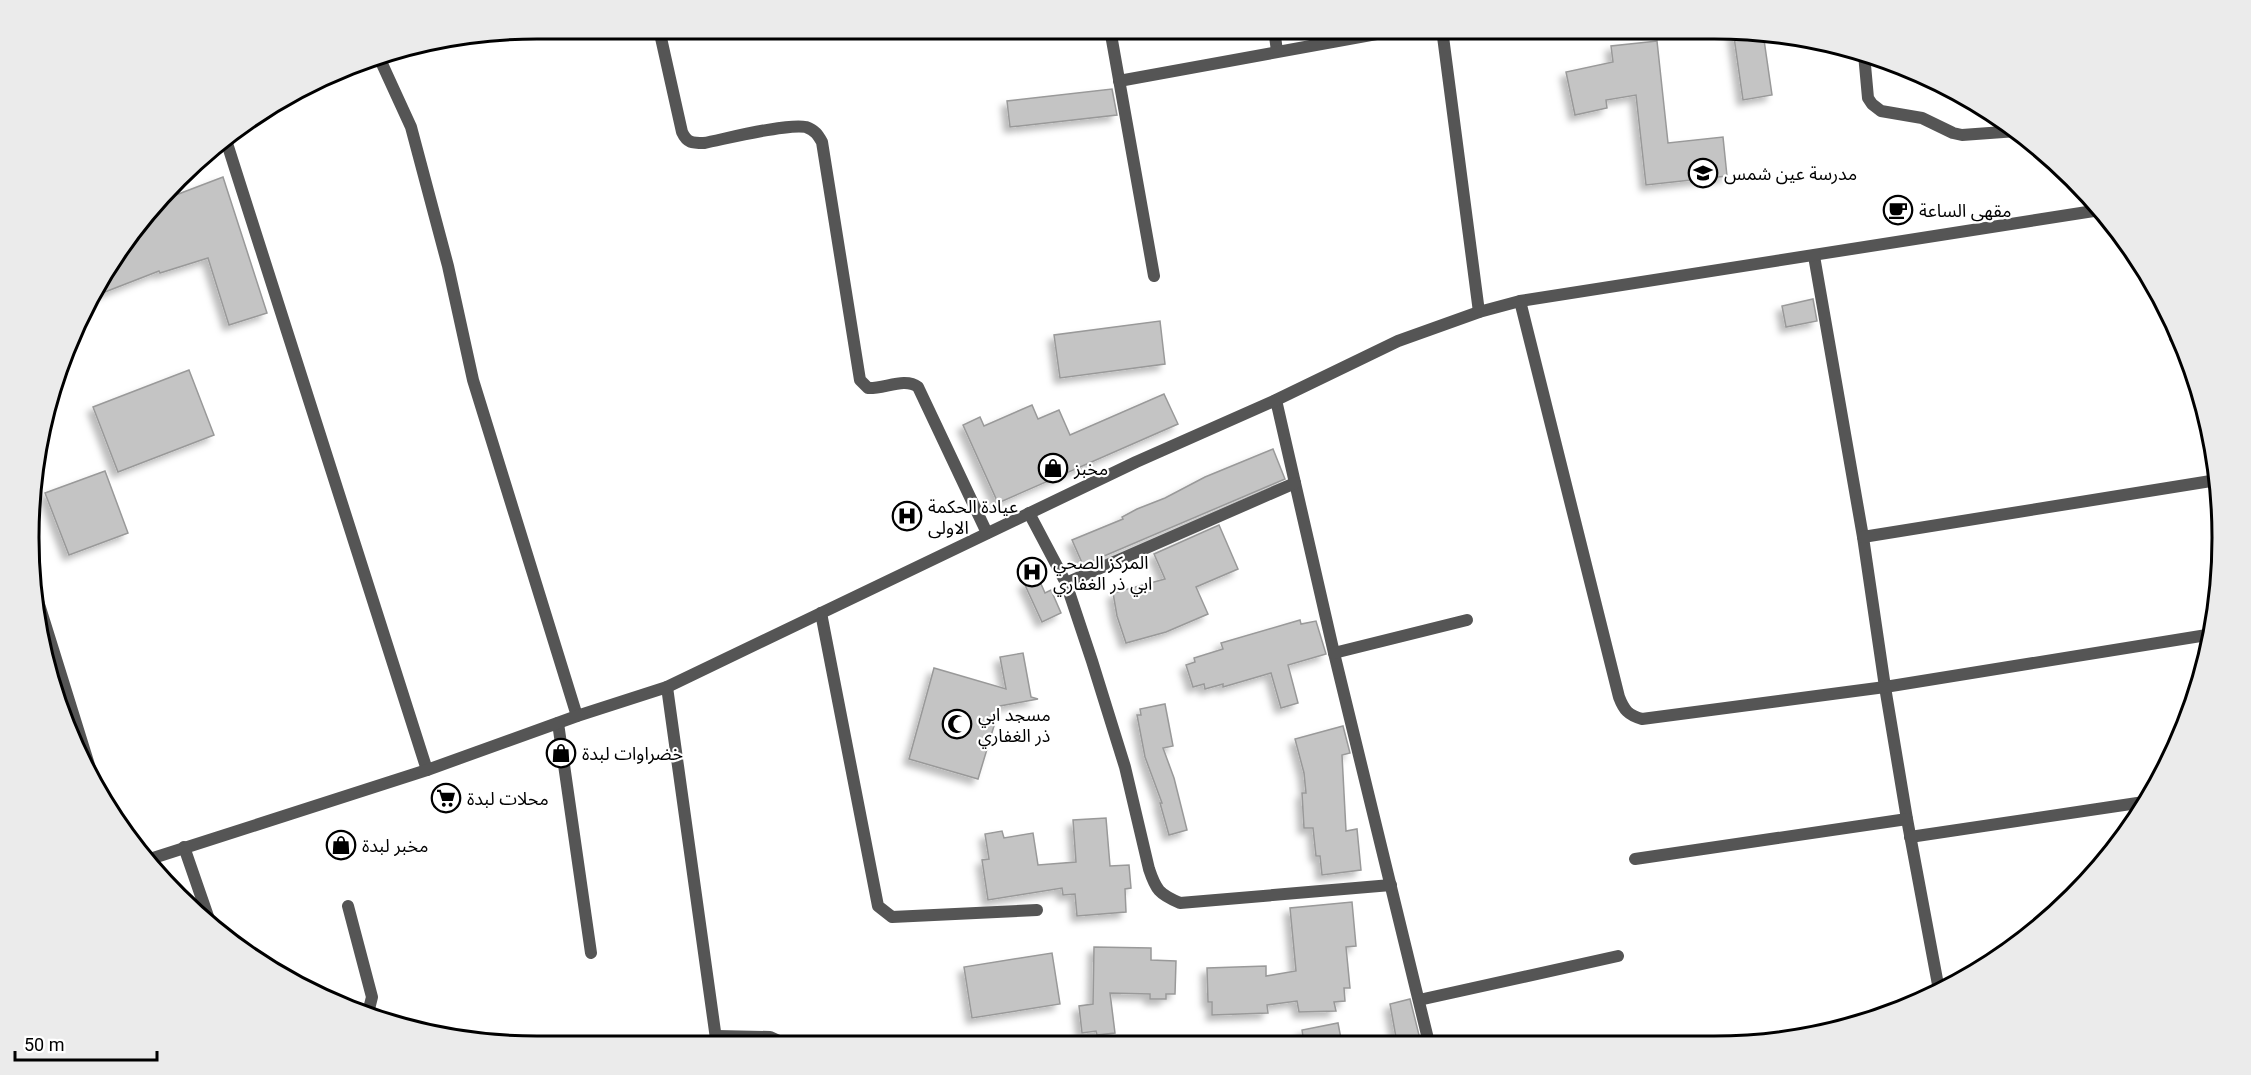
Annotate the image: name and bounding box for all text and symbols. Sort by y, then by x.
school or university icon: مدرسة عين شمس [1687,157,1719,189]
place label: مدرسة عين شمس [1724,163,1857,185]
cafe icon: مقهى الساعة [1882,194,1914,226]
place label: مقهى الساعة [1919,200,2012,222]
shop icon: مخبز [1037,452,1069,484]
place label: مخبز [1073,458,1108,480]
place label: عيادة الحكمة الاولى [928,496,1018,539]
hospital icon: عيادة الحكمة الاولى [891,500,923,532]
place label: المركز الصحي ابي ذر الغفاري [1053,552,1152,597]
hospital icon: المركز الصحي ابي ذر الغفاري [1016,556,1048,588]
place label: مسجد ابي ذر الغفاري [978,704,1051,749]
mosque icon: مسجد ابي ذر الغفاري [941,708,973,740]
shop icon: خضراوات لبدة [545,737,577,769]
place label: خضراوات لبدة [582,743,683,765]
supermarket icon: محلات لبدة [430,782,462,814]
place label: محلات لبدة [467,788,549,809]
shop icon: مخبر لبدة [325,829,357,861]
place label: مخبر لبدة [362,835,428,857]
scale bar [15,1024,158,1062]
text: 50 m [24,1034,64,1055]

